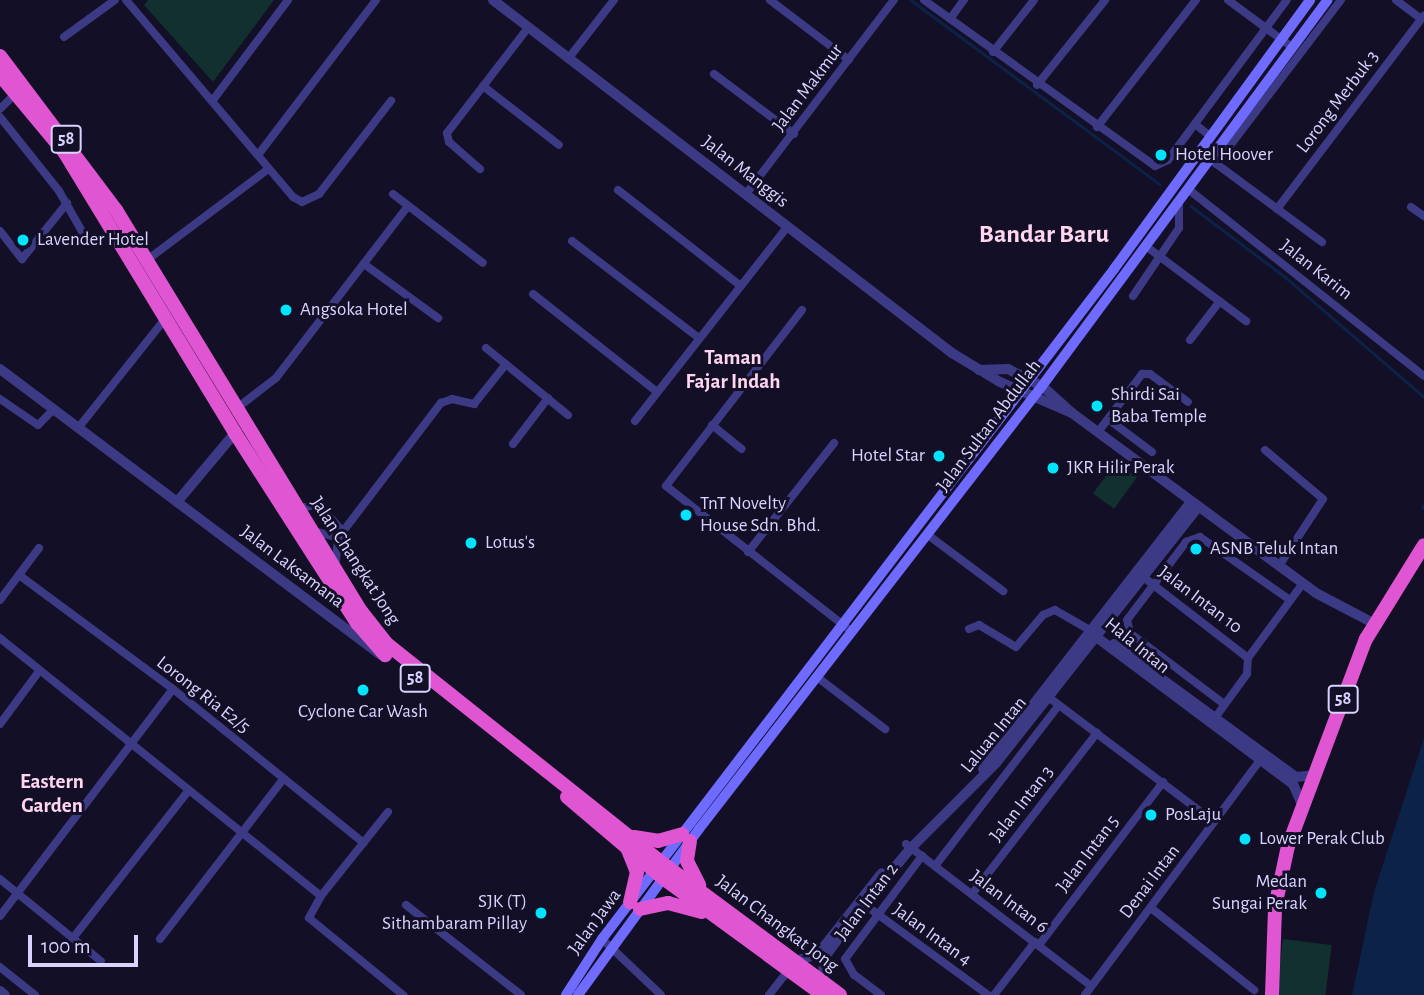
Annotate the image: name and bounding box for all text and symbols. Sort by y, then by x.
street label: Jalan Makmur [768,40,848,136]
street label: Lorong Merbuk 3 [1292,46,1384,158]
road number: 58 [50,124,82,154]
street label: Jalan Manggis [697,131,793,213]
place label: Hotel Hoover [1175,144,1273,166]
marker: Hotel Hoover [1153,147,1169,163]
district label: Bandar Baru [979,219,1109,251]
place label: Lavender Hotel [37,229,149,251]
marker: Lavender Hotel [15,232,31,248]
street label: Jalan Karim [1275,235,1357,305]
place label: Angsoka Hotel [300,299,408,321]
marker: Angsoka Hotel [278,302,294,318]
district label: Taman Fajar Indah [685,345,781,395]
street label: Jalan Sultan Abdullah [932,355,1046,497]
place label: Shirdi Sai Baba Temple [1111,384,1207,428]
marker: Shirdi Sai Baba Temple [1089,398,1105,414]
place label: Hotel Star [851,445,925,467]
marker: Hotel Star [931,448,947,464]
place label: JKR Hilir Perak [1067,457,1174,479]
marker: JKR Hilir Perak [1045,460,1061,476]
street label: Jalan Changkat Jong [305,493,405,629]
place label: TnT Novelty House Sdn. Bhd. [700,493,821,537]
marker: TnT Novelty House Sdn. Bhd. [678,507,694,523]
street label: Jalan Laksamana [236,521,348,613]
place label: Lotus's [485,532,535,554]
marker: Lotus's [463,535,479,551]
place label: ASNB Teluk Intan [1210,538,1338,560]
marker: ASNB Teluk Intan [1188,541,1204,557]
street label: Jalan Intan 10 [1153,561,1247,639]
street label: Hala Intan [1100,613,1174,679]
street label: Lorong Ria E2/5 [152,651,254,739]
road number: 58 [399,664,431,692]
marker: Cyclone Car Wash [355,682,371,698]
road number: 58 [1327,684,1359,714]
street label: Laluan Intan [956,692,1032,778]
place label: Cyclone Car Wash [298,701,428,723]
street label: Jalan Intan 3 [985,761,1059,847]
district label: Eastern Garden [20,769,84,819]
place label: PosLaju [1165,804,1221,826]
marker: PosLaju [1143,807,1159,823]
street label: Jalan Intan 5 [1052,811,1124,897]
place label: Lower Perak Club [1259,828,1385,850]
marker: Lower Perak Club [1237,831,1253,847]
street label: Denai Intan [1115,841,1185,923]
street label: Jalan Intan 2 [830,859,904,945]
street label: Jalan Intan 6 [966,865,1052,939]
street label: Jalan Changkat Jong [711,870,843,978]
place label: Medan Sungai Perak [1212,871,1307,915]
street label: Jalan Jawa [563,885,627,959]
marker: Medan Sungai Perak [1313,885,1329,901]
place label: SJK (T) Sithambaram Pillay [382,891,527,935]
street label: Jalan Intan 4 [888,899,976,971]
marker: SJK (T) Sithambaram Pillay [533,905,549,921]
scale bar [32,922,142,966]
text: 100 m [41,936,91,957]

